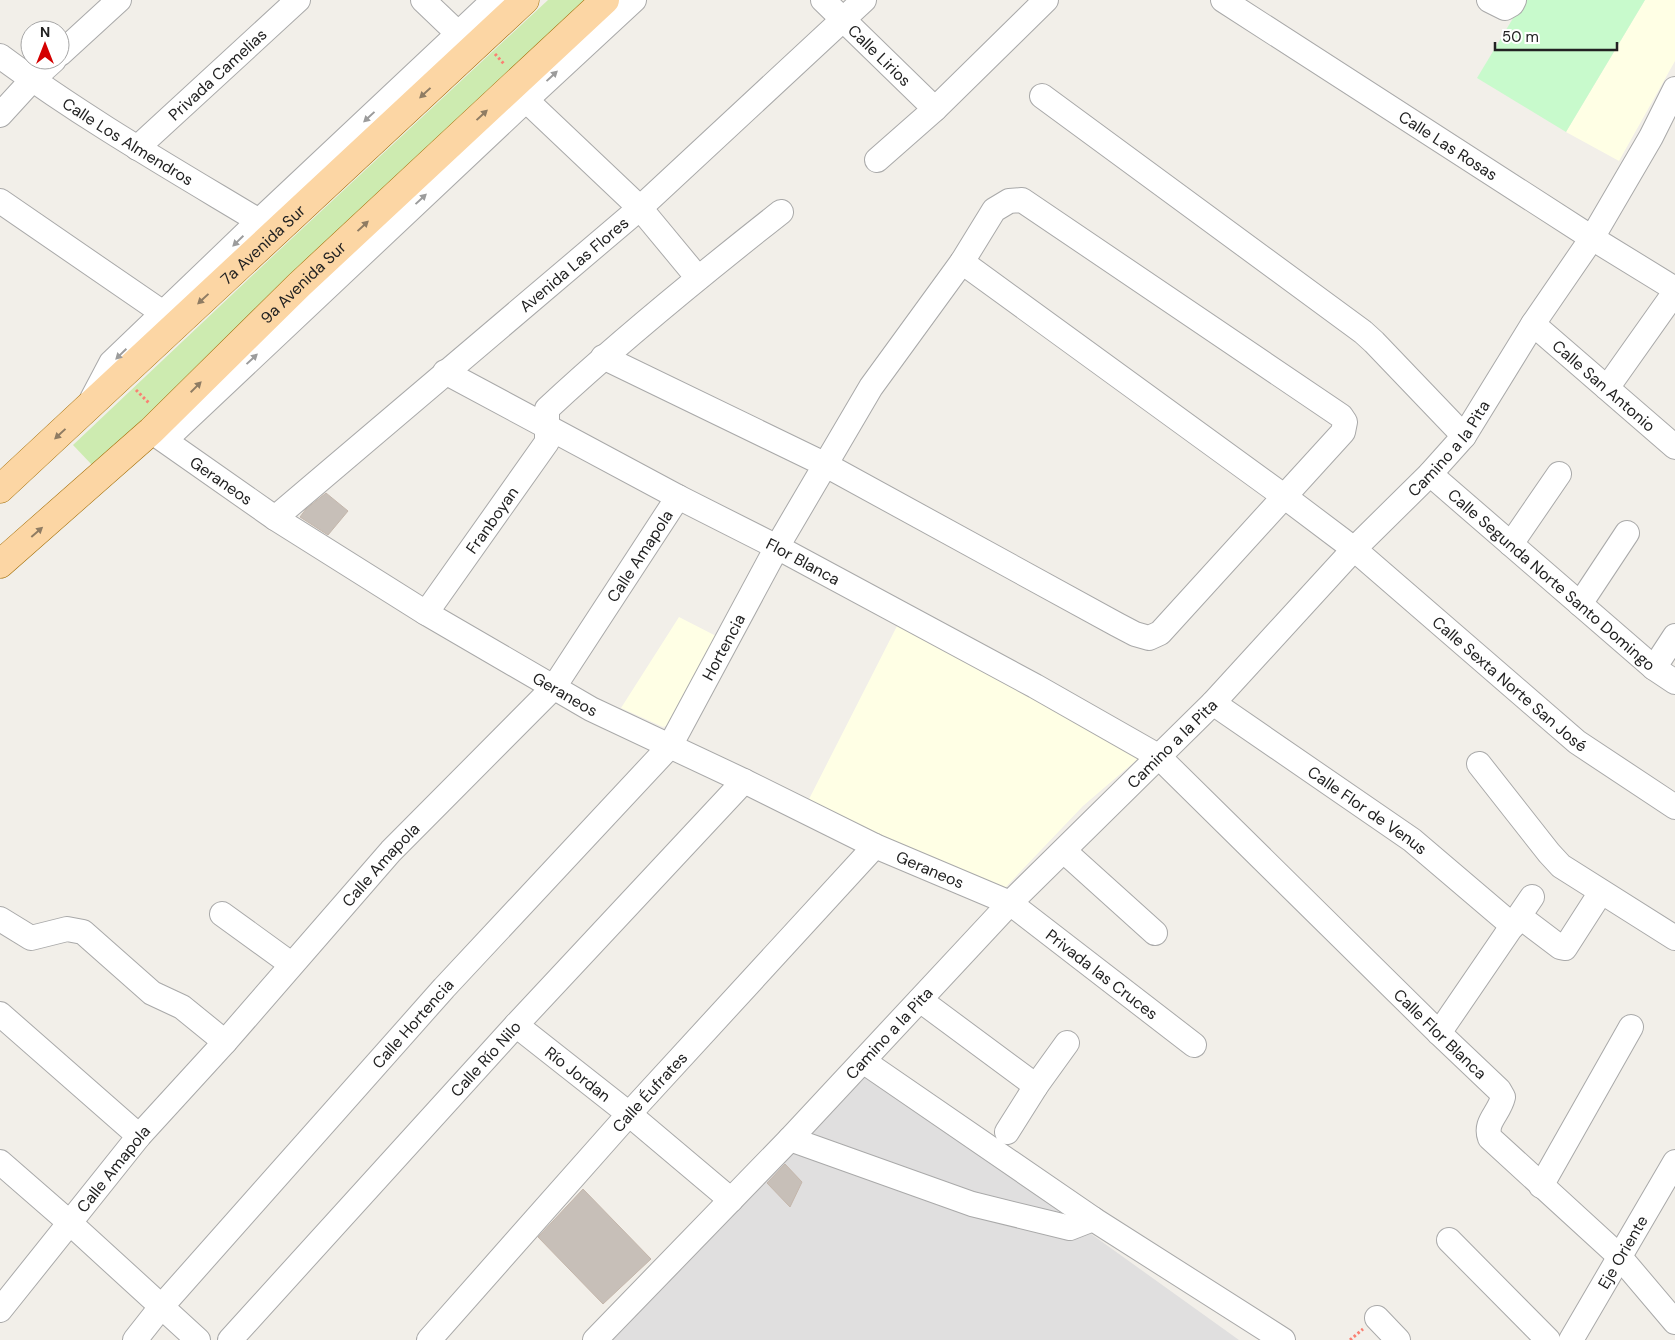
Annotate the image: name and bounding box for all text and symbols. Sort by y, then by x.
north arrow [20,20,70,70]
street label: Calle Lirios [844,20,916,91]
scale bar [1495,20,1618,52]
text: N [40,23,50,41]
street label: Privada Camelias [164,24,271,125]
text: 50 m [1502,27,1539,47]
one-way arrow [545,70,557,82]
one-way arrow [419,87,431,99]
street label: Calle Los Almendros [59,92,197,190]
street label: Calle Las Rosas [1395,106,1502,185]
one-way arrow [475,109,487,121]
one-way arrow [363,111,375,123]
one-way arrow [414,193,426,205]
street label: 7a Avenida Sur [216,200,310,289]
street label: Avenida Las Flores [515,212,633,317]
one-way arrow [356,220,368,232]
one-way arrow [232,235,244,247]
street label: 9a Avenida Sur [256,236,350,328]
one-way arrow [198,293,210,305]
street label: Calle San Antonio [1548,335,1660,436]
one-way arrow [115,347,127,359]
one-way arrow [245,353,257,365]
one-way arrow [189,381,201,393]
street label: Camino a la Pita [1403,396,1494,501]
one-way arrow [54,428,66,440]
street label: Geraneos [186,451,257,510]
street label: Franboyan [461,482,523,558]
street label: Calle Segunda Norte Santo Domingo [1443,484,1660,675]
street label: Calle Amapola [602,506,677,606]
one-way arrow [30,526,42,538]
street label: Flor Blanca [763,533,844,589]
street label: Hortencia [697,610,750,684]
street label: Calle Sexta Norte San José [1428,611,1591,756]
street label: Geraneos [529,667,601,721]
street label: Camino a la Pita [1122,694,1222,793]
street label: Calle Flor de Venus [1304,761,1432,859]
street label: Calle Amapola [337,818,424,911]
street label: Geraneos [893,846,967,893]
street label: Privada las Cruces [1042,924,1162,1024]
street label: Calle Hortencia [367,974,458,1073]
street label: Camino a la Pita [841,982,937,1084]
street label: Calle Flor Blanca [1389,984,1491,1084]
street label: Calle Río Nilo [446,1016,525,1101]
street label: Río Jordan [541,1042,615,1106]
street label: Calle Éufrates [607,1047,692,1137]
street label: Calle Amapola [72,1121,154,1217]
street label: Eje Oriente [1593,1211,1652,1293]

